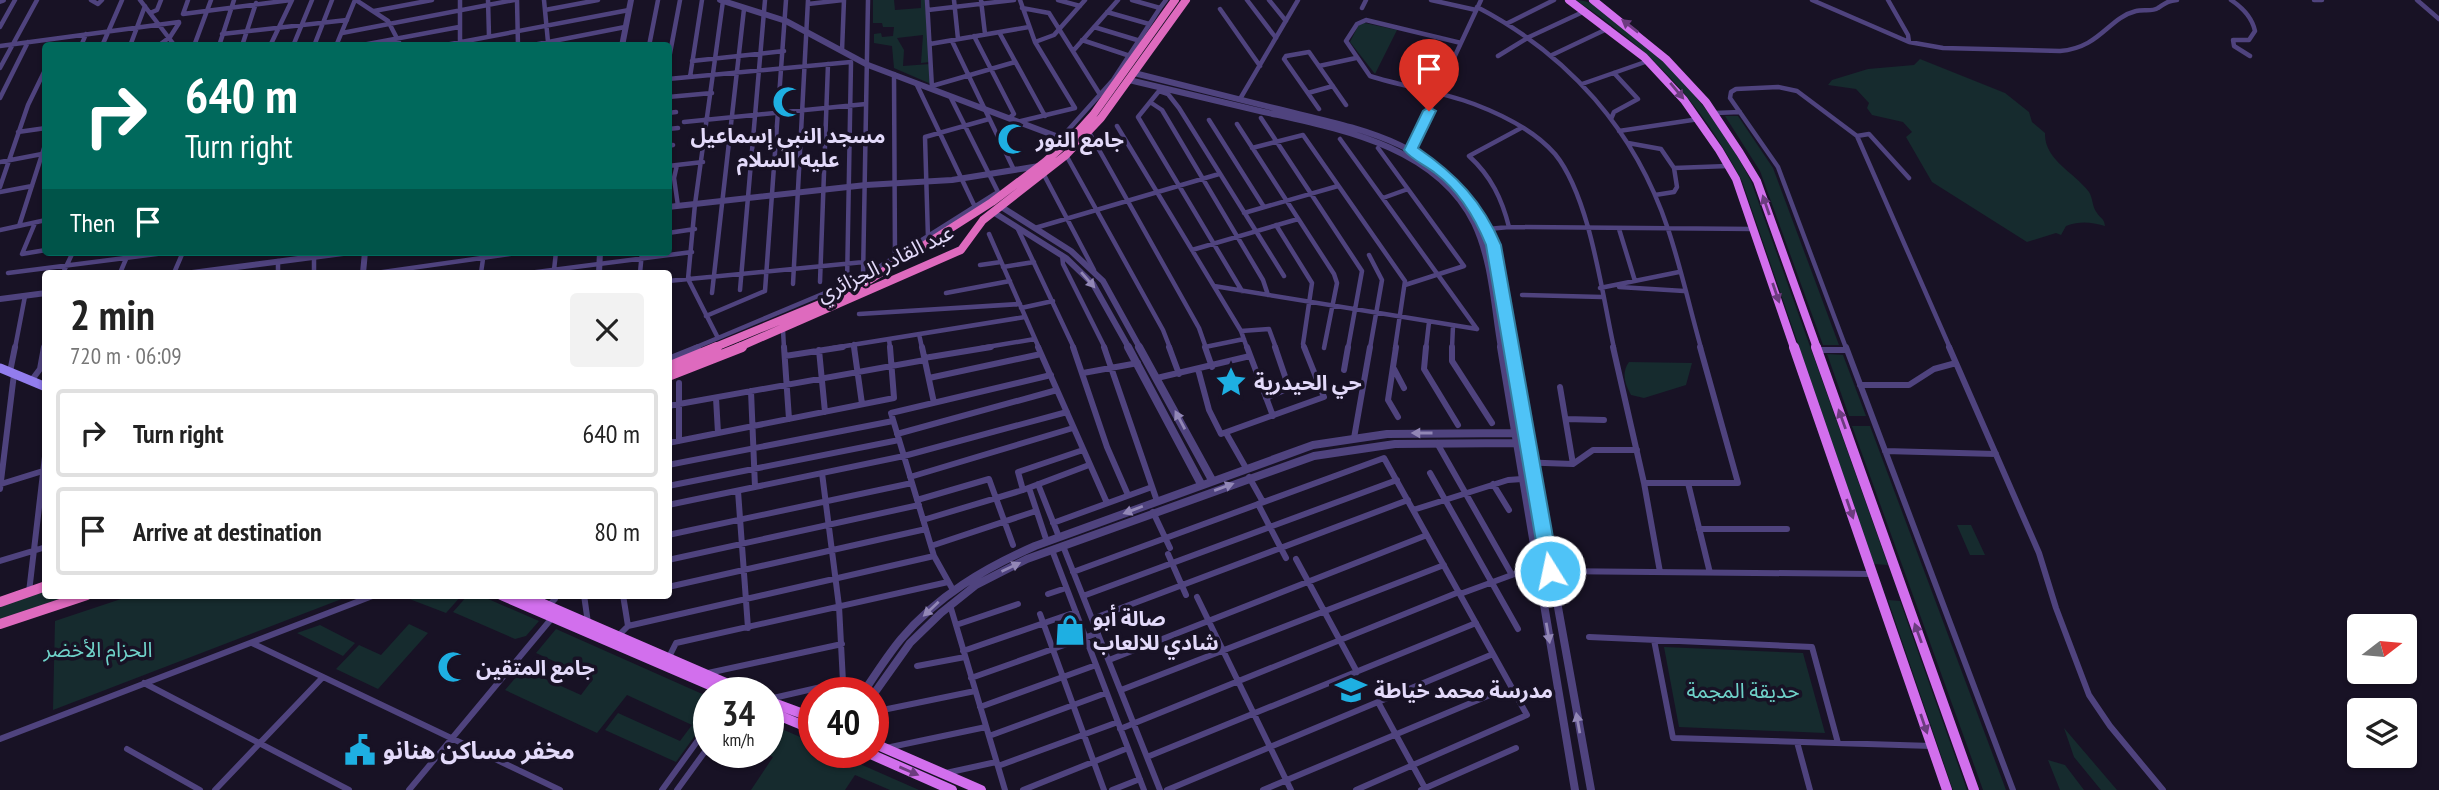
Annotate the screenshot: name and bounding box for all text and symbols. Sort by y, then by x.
one-way arrow [1621,20,1639,34]
pin [1399,39,1459,111]
icon: arrive [1410,50,1448,88]
text: 640 m [185,63,298,127]
icon: right [70,70,161,161]
one-way arrow [1669,82,1685,100]
mosque icon: مسجد النبي إسماعيل عليه السلام [771,85,805,119]
place label: مسجد النبي إسماعيل عليه السلام [690,122,886,176]
mosque icon: جامع النور [996,122,1030,156]
text: Turn right [185,125,293,167]
place label: جامع النور [1035,126,1124,155]
one-way arrow [1760,194,1771,215]
icon: arrive [129,203,167,241]
text: Then [70,206,115,239]
street label: عبد القادر الجزائري [812,218,959,310]
one-way arrow [1080,271,1095,288]
one-way arrow [1771,283,1782,304]
text: 2 min [70,287,155,342]
button: close [570,293,644,367]
text: 720 m · 06:09 [70,341,182,370]
place icon: حي الحيدرية [1214,365,1248,399]
place label: حي الحيدرية [1254,369,1362,399]
one-way arrow [1836,409,1847,430]
one-way arrow [1174,410,1186,430]
icon: right [74,414,112,452]
text: Turn right [133,417,224,450]
text: 640 m [582,417,640,450]
one-way arrow [1411,427,1433,439]
one-way arrow [1213,481,1234,492]
one-way arrow [1845,498,1856,519]
one-way arrow [1123,504,1144,515]
icon: arrive [74,512,112,550]
text: Arrive at destination [133,515,322,548]
text: 80 m [594,515,640,548]
position arrow [1513,534,1587,608]
one-way arrow [1001,561,1021,573]
one-way arrow [922,601,940,617]
place label: صالة أبو شادي للالعاب [1093,604,1219,659]
shop icon: صالة أبو شادي للالعاب [1053,613,1087,647]
north arrow [2347,614,2417,684]
map controls [2347,614,2417,768]
one-way arrow [1543,622,1554,644]
one-way arrow [1912,623,1923,644]
park label: الحزام الأخضر [42,636,153,666]
mosque icon: جامع المتقين [436,650,470,684]
place label: جامع المتقين [476,654,595,683]
school or university icon: مدرسة محمد خياطة [1334,673,1368,707]
speed limit sign: 40 [798,677,889,768]
place label: مدرسة محمد خياطة [1374,677,1553,704]
park label: حديقة المجمة [1686,677,1800,704]
text: 34 [722,690,755,736]
button: layers [2347,698,2417,768]
one-way arrow [1573,712,1584,734]
one-way arrow [1919,713,1930,734]
text: km/h [723,728,754,751]
public building icon: مخفر مساكن هنانو [343,733,377,767]
place label: مخفر مساكن هنانو [383,735,575,766]
one-way arrow [899,765,919,777]

